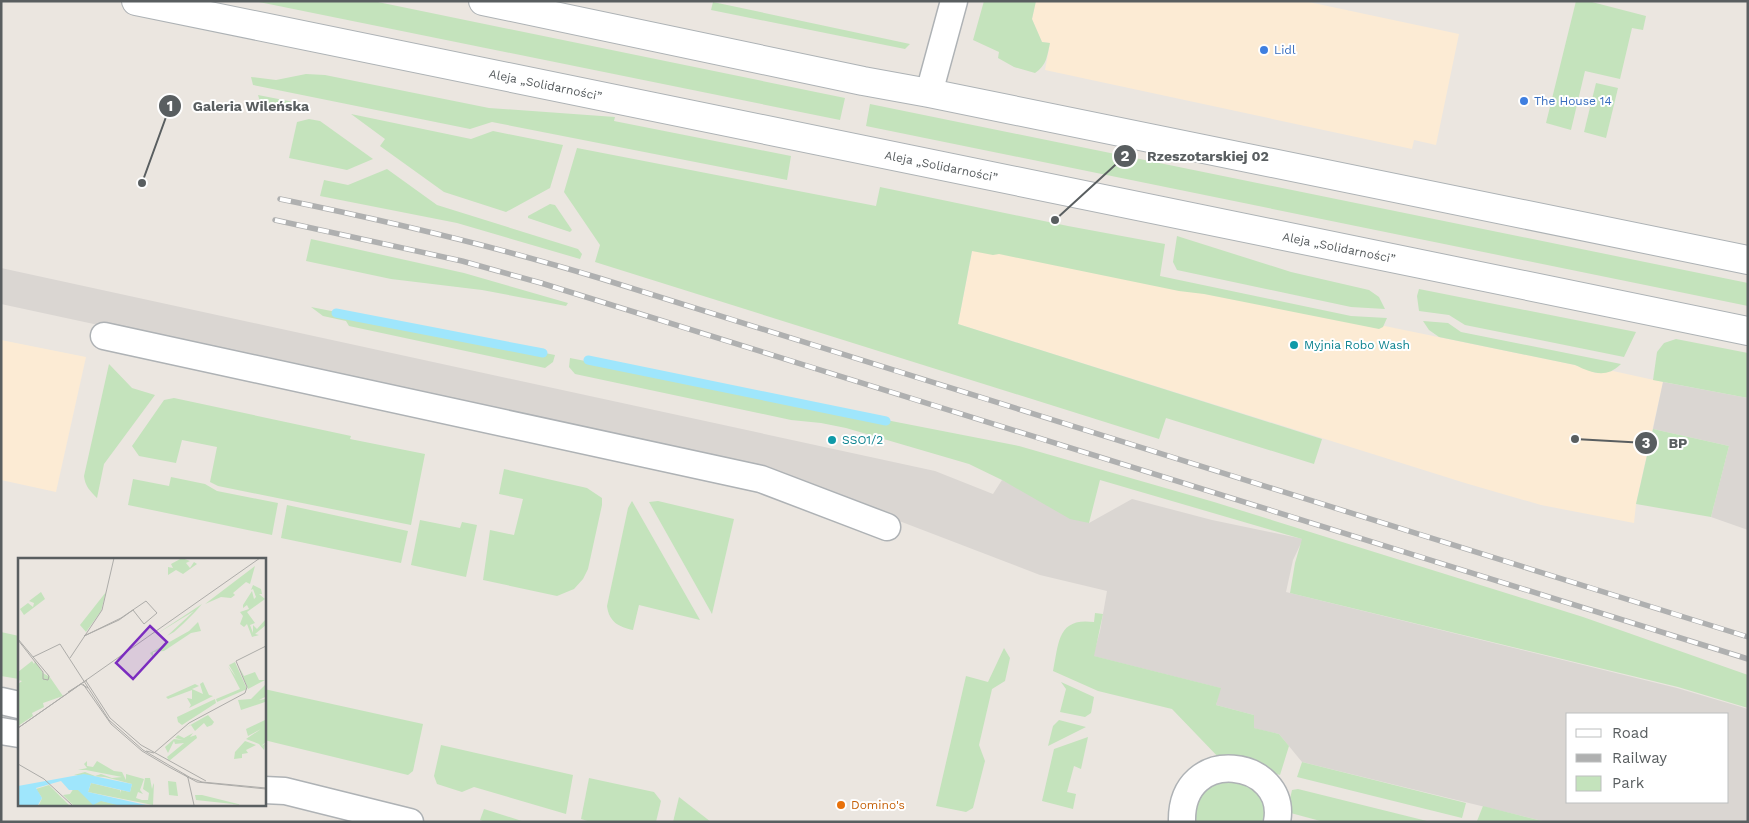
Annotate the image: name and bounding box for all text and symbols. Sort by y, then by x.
place label: Lidl [1274,43,1296,57]
marker: Lidl [1258,44,1270,56]
street label: Aleja „Solidarności” [488,67,603,103]
callout: Galeria Wileńska [158,92,320,121]
place label: The House 14 [1534,94,1612,108]
marker: The House 14 [1518,95,1530,107]
text: 1 [167,97,173,115]
text: Galeria Wileńska [193,98,310,114]
callout: Rzeszotarskiej 02 [1112,141,1279,170]
text: 2 [1121,147,1130,165]
street label: Aleja „Solidarności” [883,148,999,185]
text: Rzeszotarskiej 02 [1147,148,1269,164]
street label: Aleja „Solidarności” [1281,229,1397,266]
place label: Myjnia Robo Wash [1304,338,1410,352]
marker: Myjnia Robo Wash [1288,339,1300,351]
callout: BP [1634,428,1698,457]
place label: SSO1/2 [842,433,883,447]
marker: SSO1/2 [826,434,838,446]
text: 3 [1642,434,1651,452]
text: BP [1669,435,1687,451]
inset map [18,558,265,806]
legend [1566,713,1729,803]
text: Road [1612,724,1649,742]
text: Railway [1612,749,1667,767]
text: Park [1612,774,1645,792]
place label: Domino's [851,798,905,812]
marker: Domino's [835,799,847,811]

